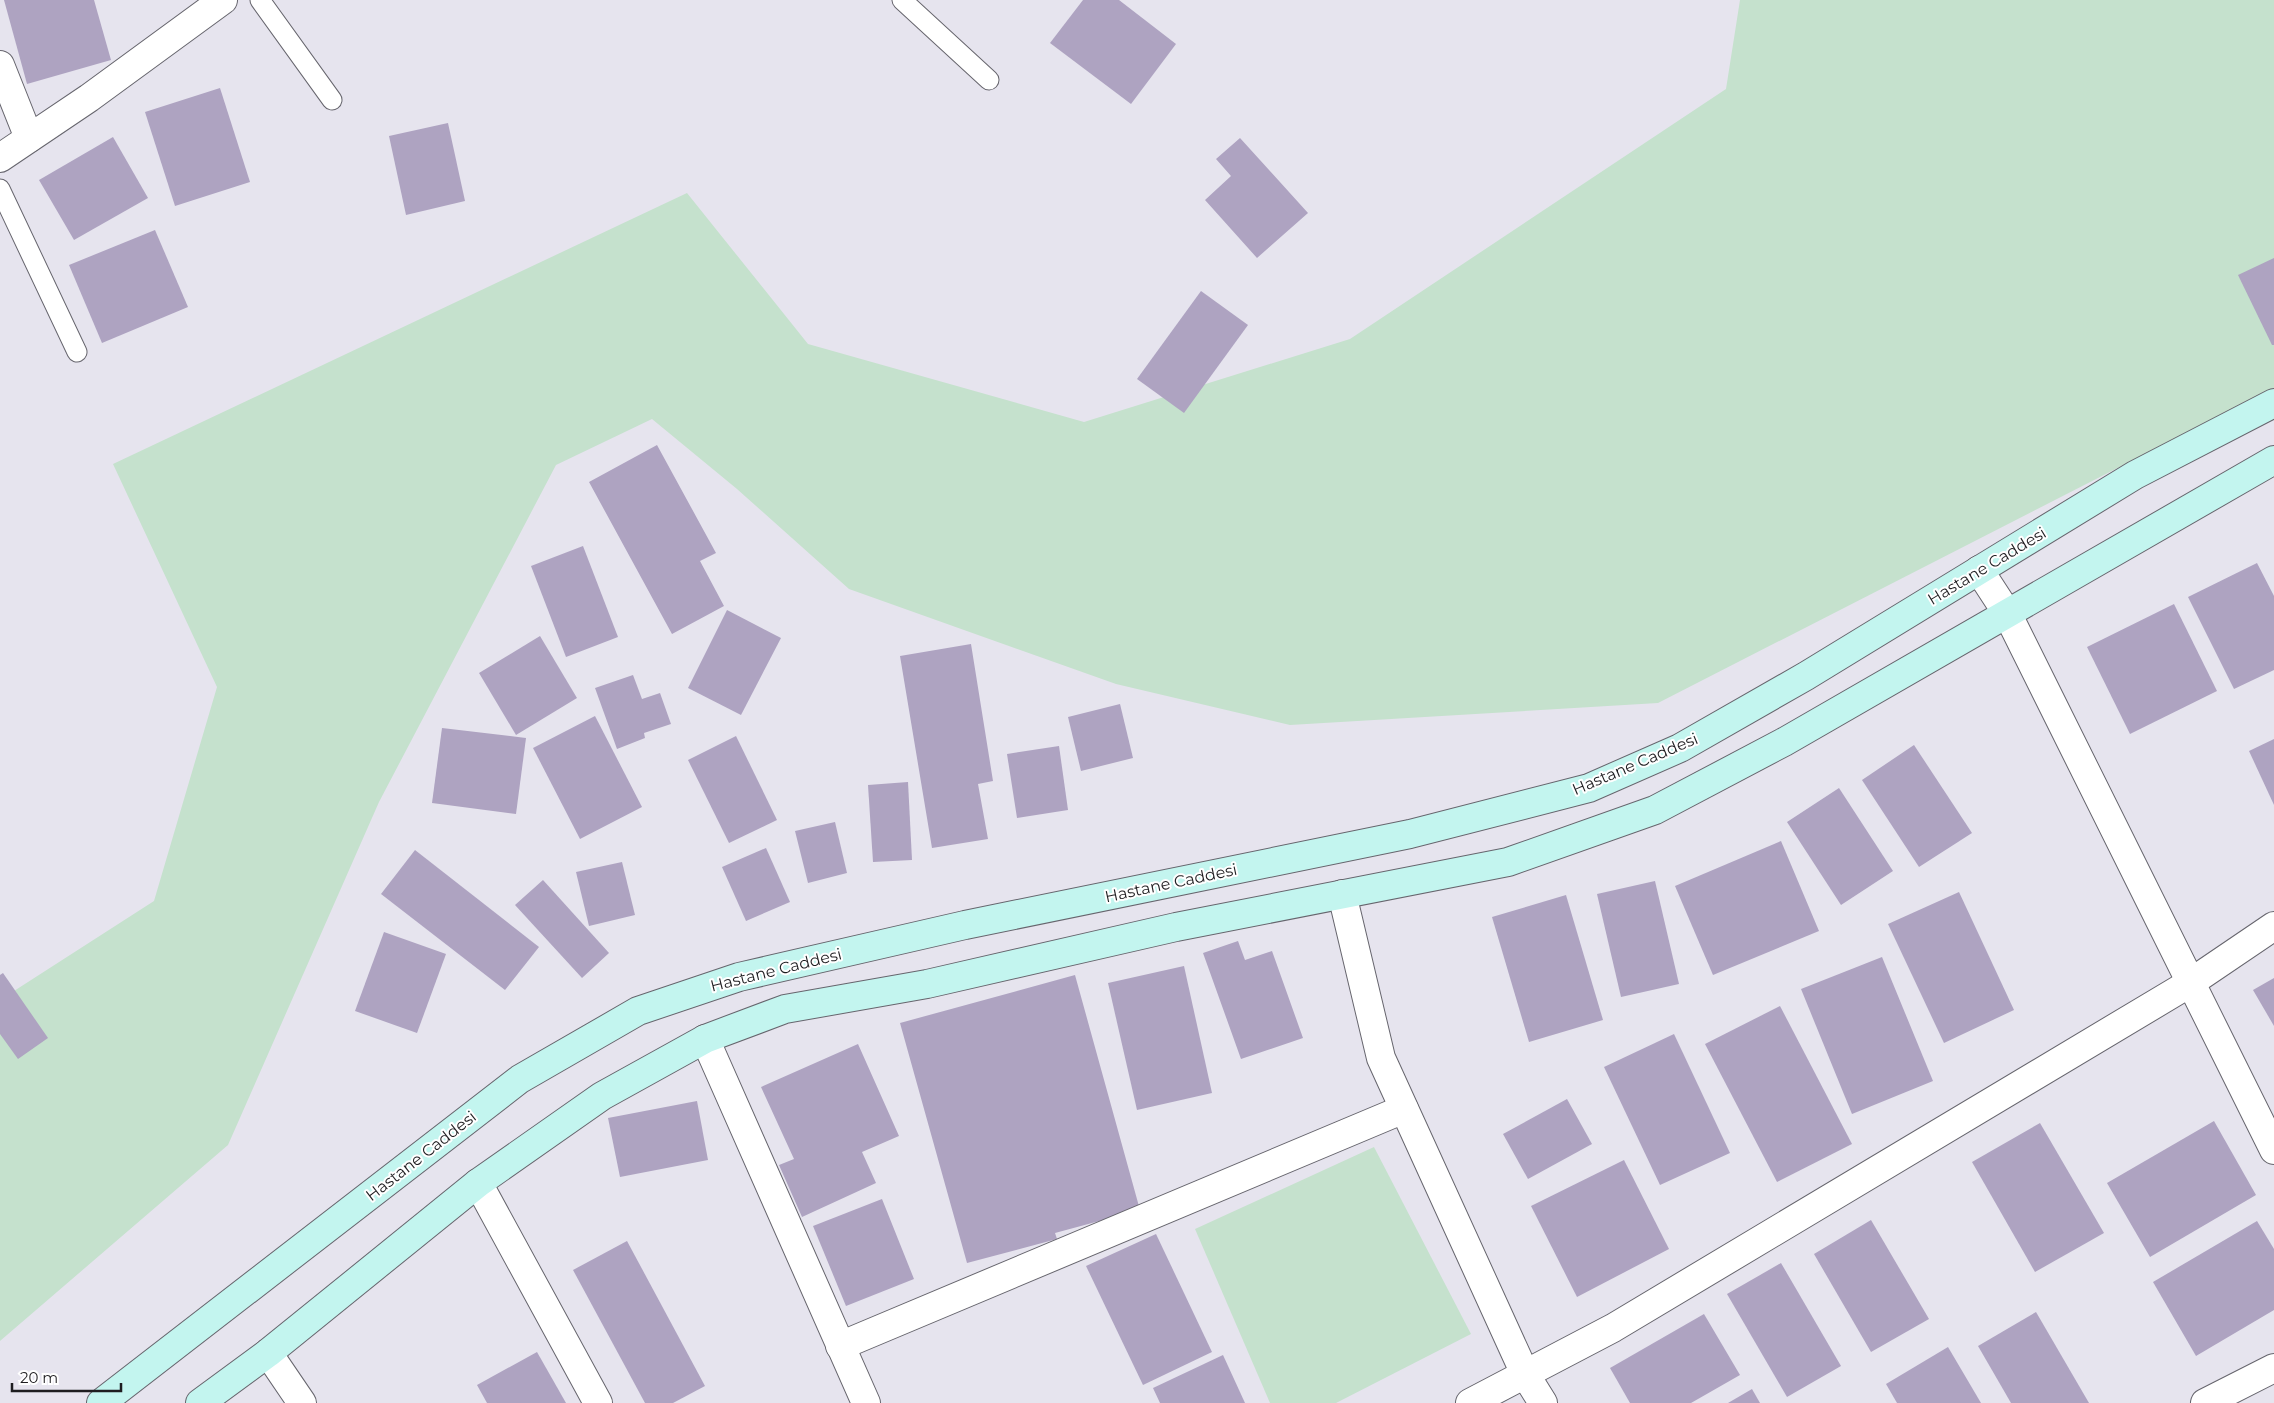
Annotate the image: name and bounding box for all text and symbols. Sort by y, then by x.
street label: Hastane Caddesi [1924,523,2050,609]
street label: Hastane Caddesi [1569,729,1701,799]
street label: Hastane Caddesi [1103,860,1239,906]
street label: Hastane Caddesi [708,944,844,996]
street label: Hastane Caddesi [362,1107,480,1205]
scale bar [12,1360,121,1392]
text: 20 m [20,1368,58,1387]

